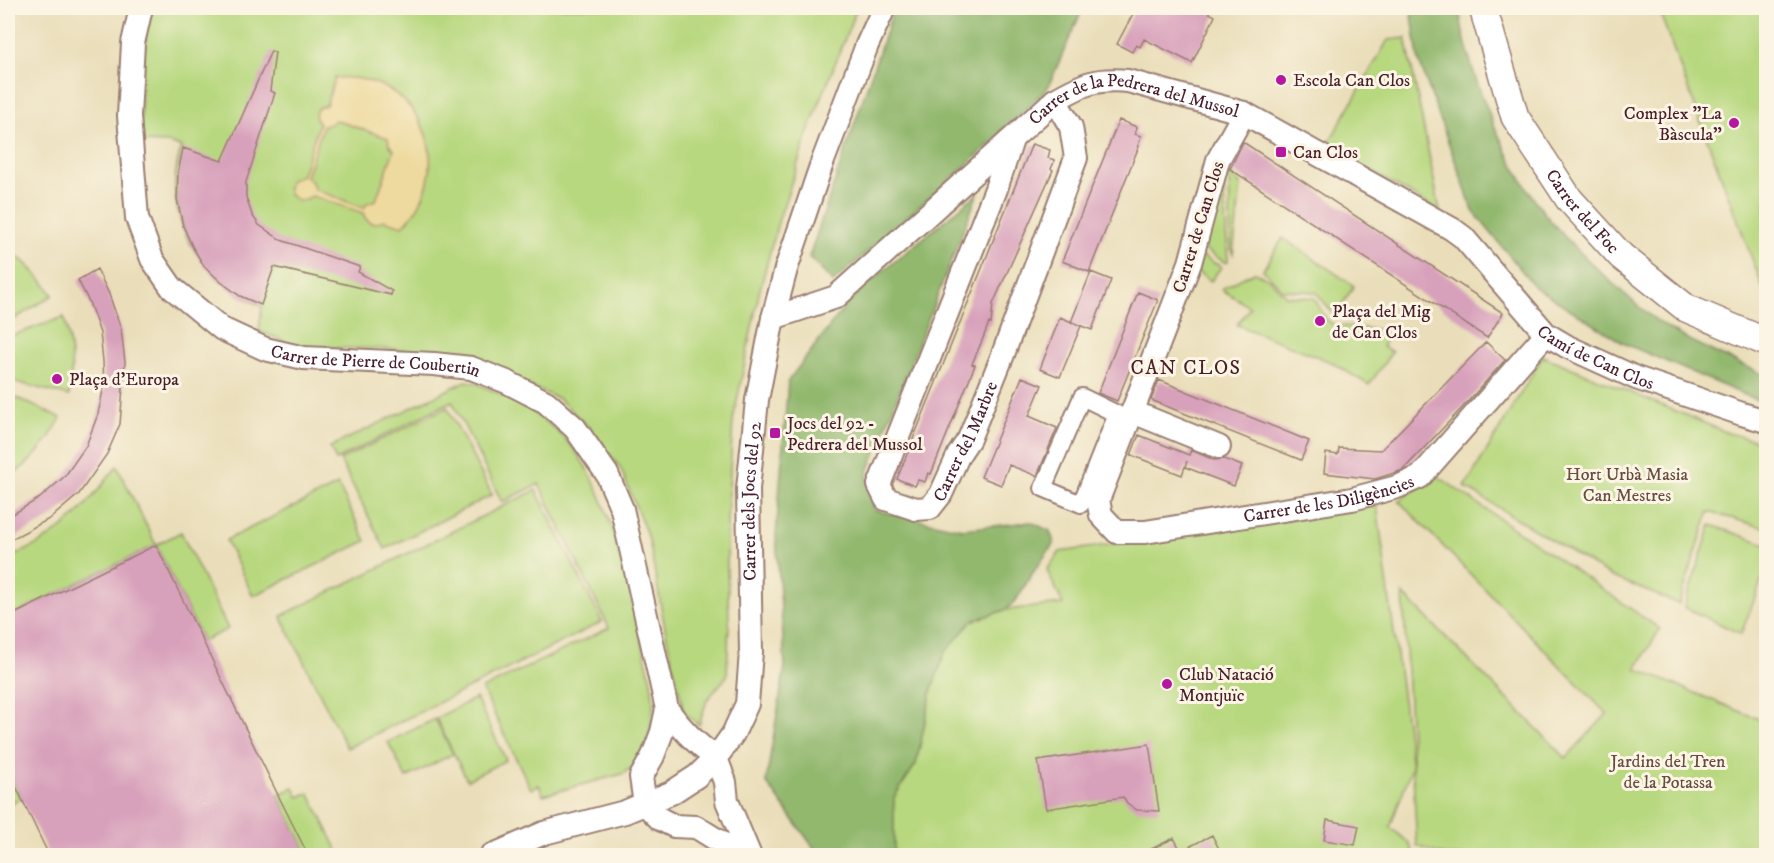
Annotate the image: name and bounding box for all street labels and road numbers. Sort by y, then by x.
street label: Carrer de la Pedrera del Mussol [1024,104,1248,138]
street label: Carrer de Can Clos [1169,159,1229,296]
street label: Carrer del Foc [1540,165,1624,259]
street label: Camí de Can Clos [1531,321,1657,395]
street label: Carrer de Pierre de Coubertin [268,341,484,383]
street label: Carrer del Marbre [929,378,1003,507]
street label: Carrer dels Jocs del 92 [738,421,767,581]
street label: Carrer de les Diligències [1242,471,1418,528]

